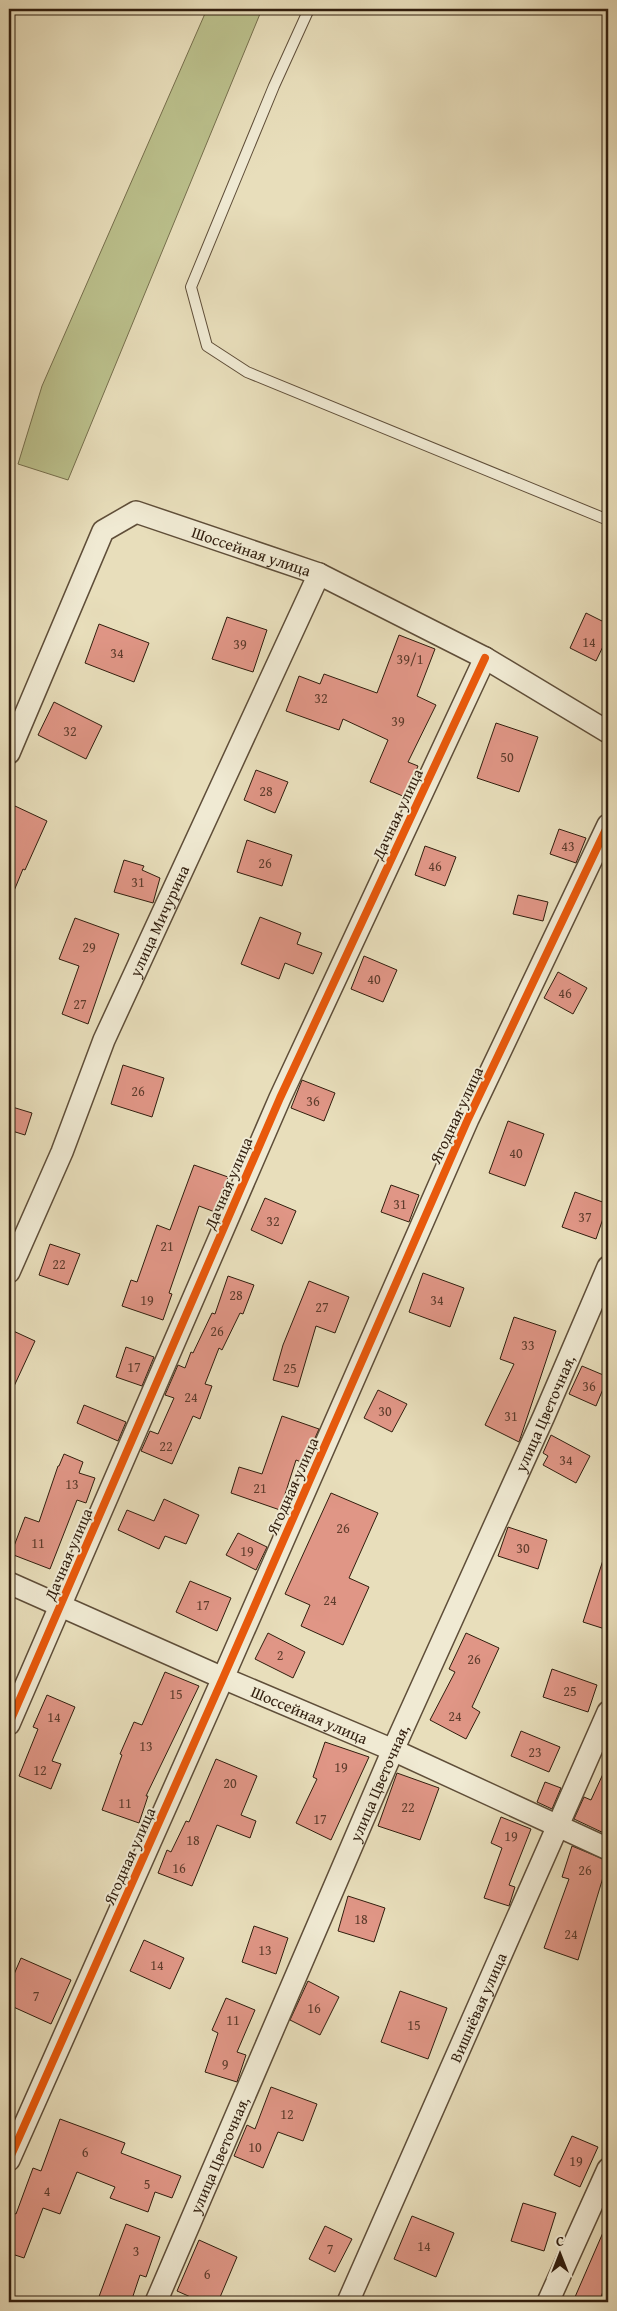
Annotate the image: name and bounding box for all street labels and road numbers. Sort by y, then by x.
street label: Шоссейная улица [189,520,315,583]
street label: Дачная улица [365,764,429,864]
street label: улица Мичурина [122,861,195,982]
street label: Ягодная улица [423,1062,489,1168]
street label: Дачная улица [197,1133,258,1234]
street label: улица Цветочная, [508,1351,581,1477]
street label: Ягодная улица [259,1433,324,1540]
street label: Дачная улица [37,1504,98,1605]
street label: Шоссейная улица [247,1679,372,1750]
street label: улица Цветочная, [343,1720,415,1846]
street label: Ягодная улица [96,1803,161,1910]
street label: Вишнёвая улица [443,1948,513,2066]
street label: улица Цветочная, [183,2092,255,2218]

